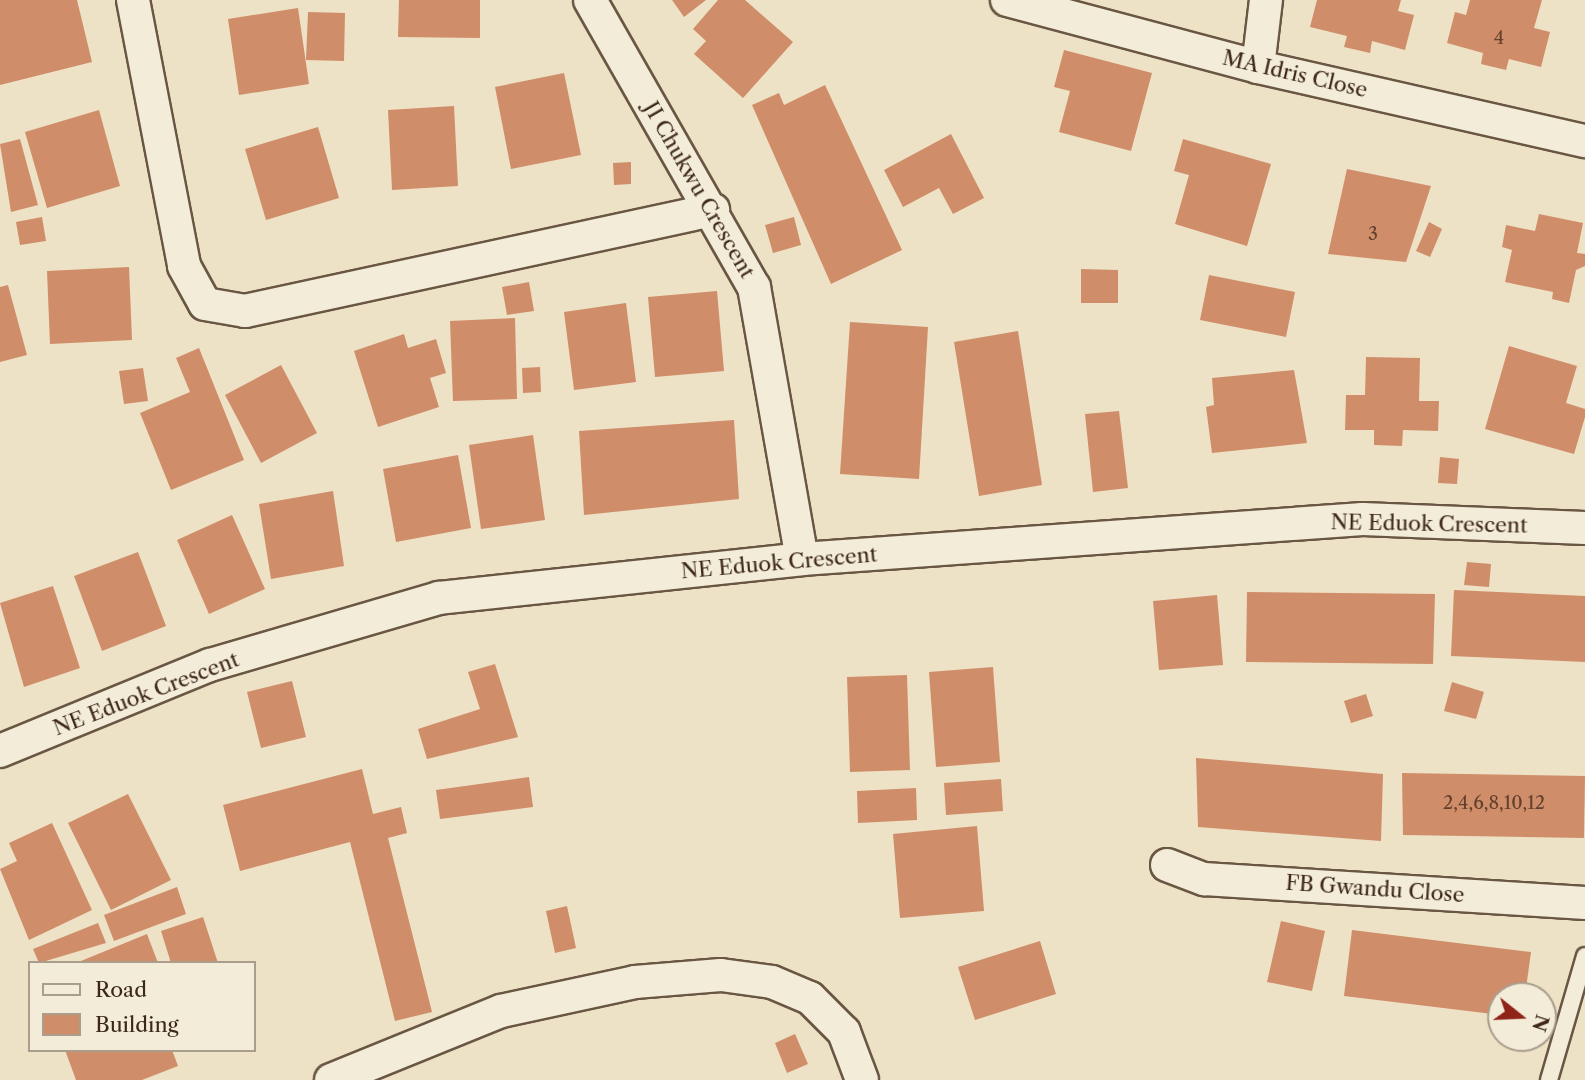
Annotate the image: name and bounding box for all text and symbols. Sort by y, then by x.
house number: 4 [1494,27,1504,49]
street label: MA Idris Close [1220,45,1370,103]
street label: JI Chukwu Crescent [638,97,760,283]
house number: 3 [1368,223,1378,245]
street label: NE Eduok Crescent [1330,510,1528,538]
street label: NE Eduok Crescent [680,542,878,584]
street label: NE Eduok Crescent [49,647,243,741]
house number: 2,4,6,8,10,12 [1443,792,1545,814]
street label: FB Gwandu Close [1285,870,1465,908]
legend [28,961,256,1052]
text: Road [95,977,147,1002]
north arrow [1487,982,1557,1052]
text: Building [95,1012,179,1037]
text: N [1527,1012,1554,1034]

